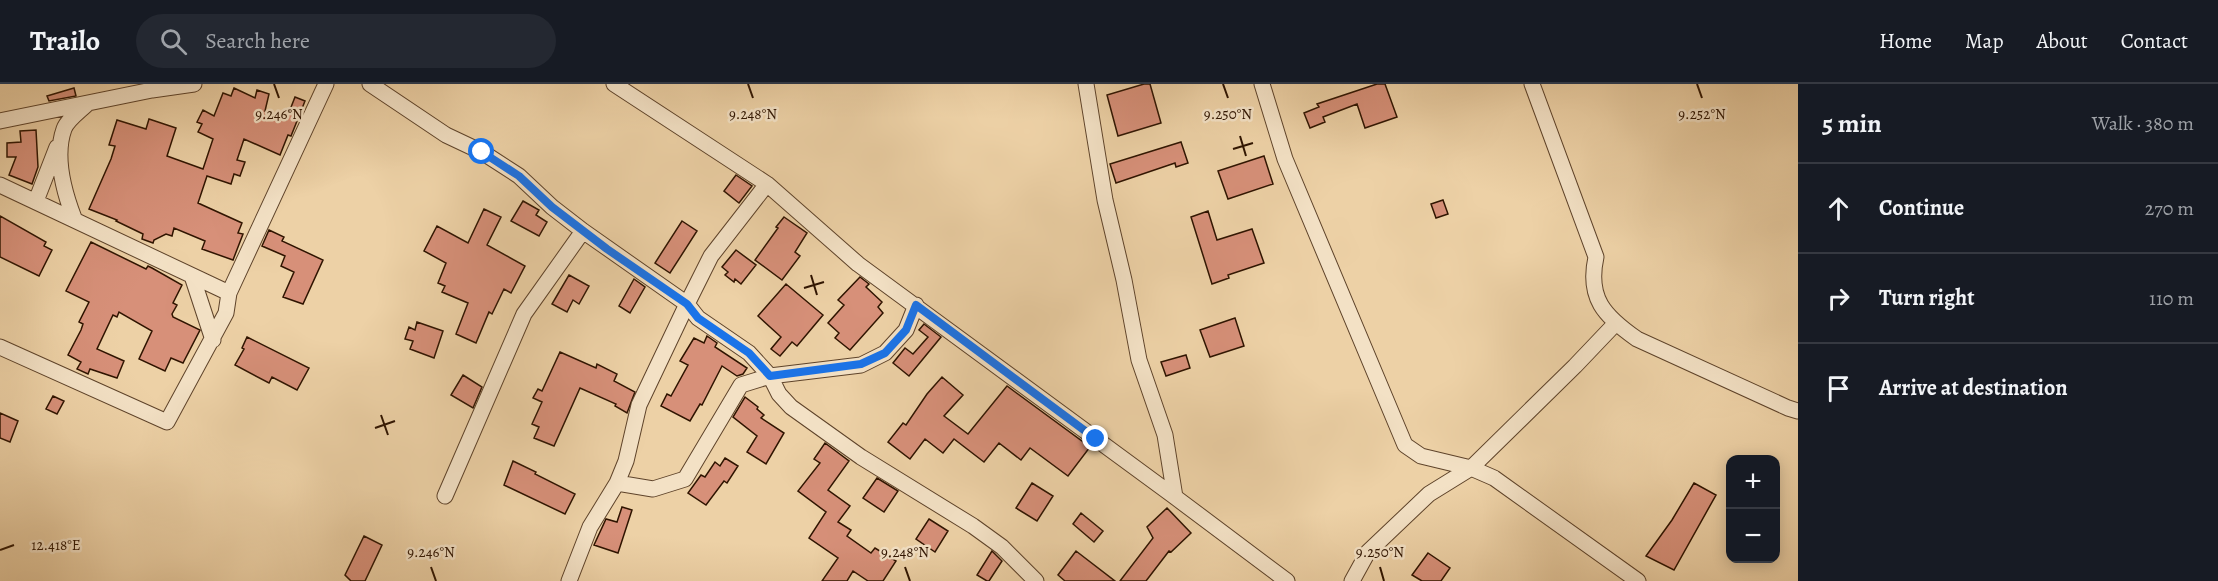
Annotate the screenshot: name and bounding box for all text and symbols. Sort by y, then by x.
search box [136,14,556,68]
text: Trailo [30,22,100,60]
icon: search [157,25,190,58]
text: Search here [205,26,310,56]
text: Home [1879,27,1932,55]
text: Map [1965,27,2003,55]
text: About [2036,27,2088,55]
text: Contact [2121,27,2188,55]
text: 9.246°N [255,104,303,124]
text: 9.248°N [729,104,777,124]
text: 9.250°N [1204,104,1252,124]
text: 9.252°N [1678,104,1726,124]
text: 5 min [1822,106,1882,141]
text: Walk · 380 m [2092,110,2194,137]
route start [468,138,494,164]
icon: ahead [1822,192,1855,225]
text: Continue [1879,193,1964,223]
text: 270 m [2145,195,2194,222]
icon: right [1822,282,1855,315]
text: Turn right [1879,283,1975,313]
text: 110 m [2149,285,2194,312]
icon: arrive [1822,372,1855,405]
text: Arrive at destination [1879,373,2068,403]
route end [1082,425,1108,451]
map controls [1726,455,1780,563]
button: + [1726,455,1780,509]
button: − [1726,509,1780,563]
text: 12.418°E [31,535,81,555]
text: 9.246°N [407,542,455,562]
text: 9.248°N [881,542,929,562]
text: 9.250°N [1356,542,1404,562]

